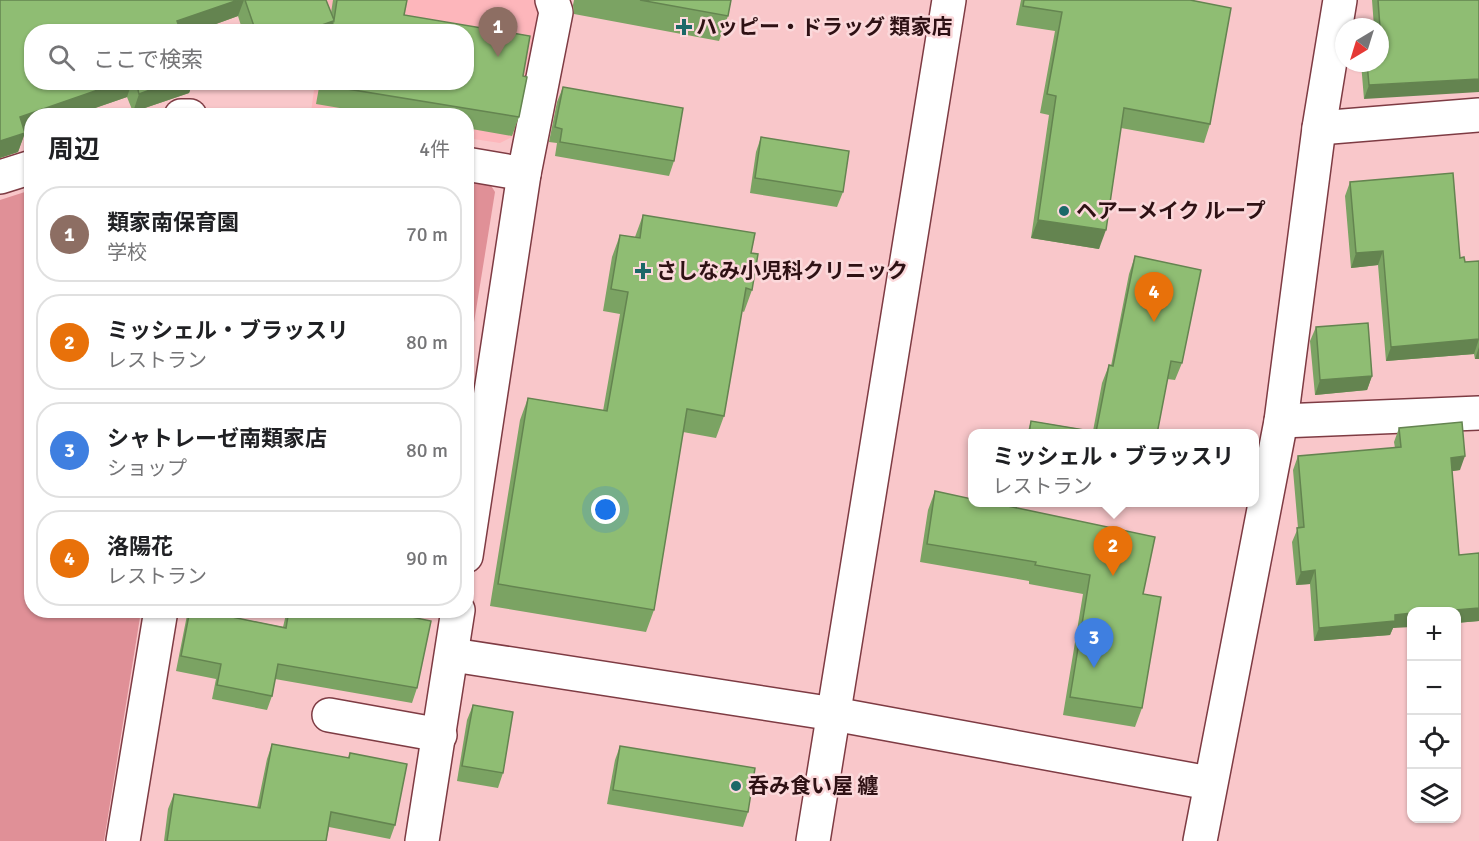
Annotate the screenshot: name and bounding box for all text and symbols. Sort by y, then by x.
pin: 1 [478,8,518,57]
place label: ハッピー・ドラッグ 類家店 [696,14,953,40]
north arrow [1335,18,1389,72]
marker: ハッピー・ドラッグ 類家店 [677,20,691,34]
search box [24,24,474,90]
icon: search [45,41,78,74]
text: ここで検索 [93,46,203,73]
text: 周辺 [48,134,100,166]
text: 4件 [419,137,450,162]
place label: ヘアーメイク ループ [1076,198,1266,224]
marker: ヘアーメイク ループ [1057,204,1071,218]
text: 類家南保育園 [107,209,239,236]
text: 1 [64,222,75,247]
text: 70 m [406,222,448,247]
text: 学校 [107,240,147,265]
place label: さしなみ小児科クリニック [656,258,908,284]
marker: さしなみ小児科クリニック [634,262,652,280]
pin: 4 [1134,272,1174,322]
text: ミッシェル・ブラッスリ [107,317,349,344]
text: 2 [64,330,75,355]
text: 80 m [406,330,448,355]
text: レストラン [107,348,207,373]
text: シャトレーゼ南類家店 [107,425,327,452]
popup [968,429,1259,507]
text: 3 [64,438,75,463]
text: 80 m [406,438,448,463]
text: ミッシェル・ブラッスリ [992,443,1235,470]
text: ショップ [107,456,187,481]
text: レストラン [992,474,1092,499]
your location [591,495,620,524]
pin: 2 [1094,526,1132,576]
text: 洛陽花 [107,533,173,560]
text: 4 [64,546,75,571]
text: 90 m [406,546,448,571]
text: レストラン [107,564,207,589]
map controls [1407,607,1461,823]
button: + [1407,607,1461,661]
pin: 3 [1074,618,1114,668]
button: − [1407,661,1461,715]
button: locate [1407,715,1461,769]
button: layers [1407,769,1461,823]
place label: 呑み食い屋 纏 [748,773,879,799]
marker: 呑み食い屋 纏 [729,779,743,793]

